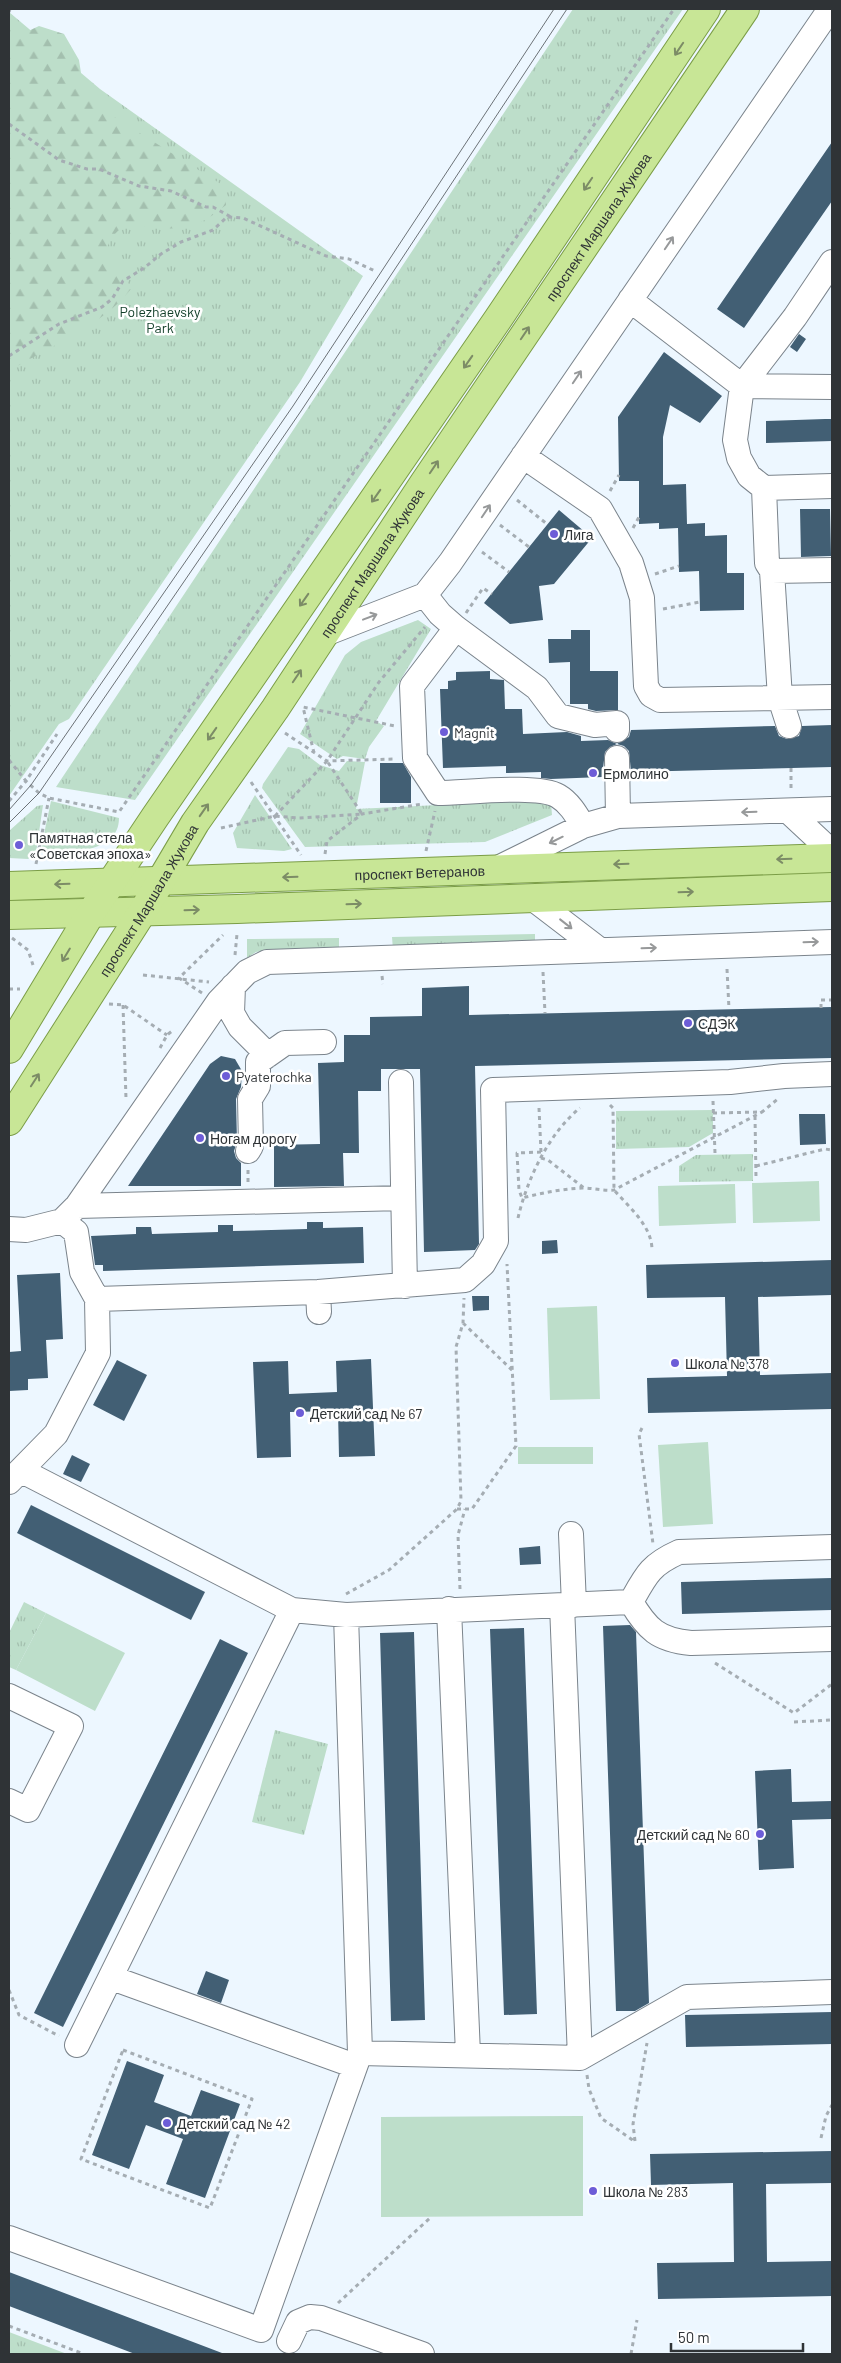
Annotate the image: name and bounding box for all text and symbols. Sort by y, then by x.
one-way arrow [674,42,684,56]
street label: проспект Маршала Жукова [541,149,654,304]
one-way arrow [583,177,594,191]
one-way arrow [664,236,674,250]
park label: Polezhaevsky Park [120,303,201,336]
one-way arrow [520,326,531,340]
one-way arrow [463,355,473,369]
one-way arrow [572,370,582,384]
one-way arrow [429,461,439,475]
street label: проспект Маршала Жукова [316,485,427,640]
one-way arrow [371,489,381,503]
one-way arrow [481,504,491,518]
place label: Лига [564,526,594,543]
marker: Лига [548,528,560,540]
one-way arrow [299,593,309,607]
one-way arrow [363,611,378,620]
one-way arrow [292,670,302,684]
place label: Magnit [454,724,495,741]
one-way arrow [207,726,217,740]
marker: Magnit [438,726,450,738]
place label: Ермолино [603,765,669,782]
marker: Ермолино [587,767,599,779]
one-way arrow [199,803,209,817]
one-way arrow [741,808,757,817]
street label: проспект Маршала Жукова [95,821,201,979]
place label: Памятная стела «Советская эпоха» [29,829,151,862]
one-way arrow [549,836,564,845]
marker: Памятная стела «Советская эпоха» [13,839,25,851]
one-way arrow [776,854,792,864]
one-way arrow [613,859,630,869]
street label: проспект Ветеранов [354,861,485,883]
one-way arrow [282,872,298,881]
one-way arrow [55,879,71,889]
one-way arrow [678,887,694,897]
one-way arrow [346,899,362,909]
one-way arrow [183,905,199,915]
one-way arrow [559,918,572,929]
one-way arrow [803,938,819,947]
one-way arrow [640,944,656,953]
one-way arrow [61,948,71,962]
place label: СДЭК [698,1015,736,1032]
marker: СДЭК [682,1017,694,1029]
place label: Pyaterochka [236,1068,312,1085]
marker: Pyaterochka [220,1070,232,1082]
one-way arrow [30,1073,40,1087]
place label: Ногам дорогу [210,1130,297,1147]
marker: Ногам дорогу [194,1132,206,1144]
place label: Школа № 378 [685,1355,769,1372]
marker: Школа № 378 [669,1357,681,1369]
place label: Детский сад № 67 [310,1405,422,1422]
marker: Детский сад № 67 [294,1407,306,1419]
place label: Детский сад № 60 [637,1826,750,1843]
marker: Детский сад № 60 [754,1828,766,1840]
place label: Детский сад № 42 [177,2115,290,2132]
marker: Детский сад № 42 [161,2117,173,2129]
place label: Школа № 283 [603,2183,688,2200]
marker: Школа № 283 [587,2185,599,2197]
scale bar [671,2320,804,2352]
text: 50 m [678,2328,710,2346]

